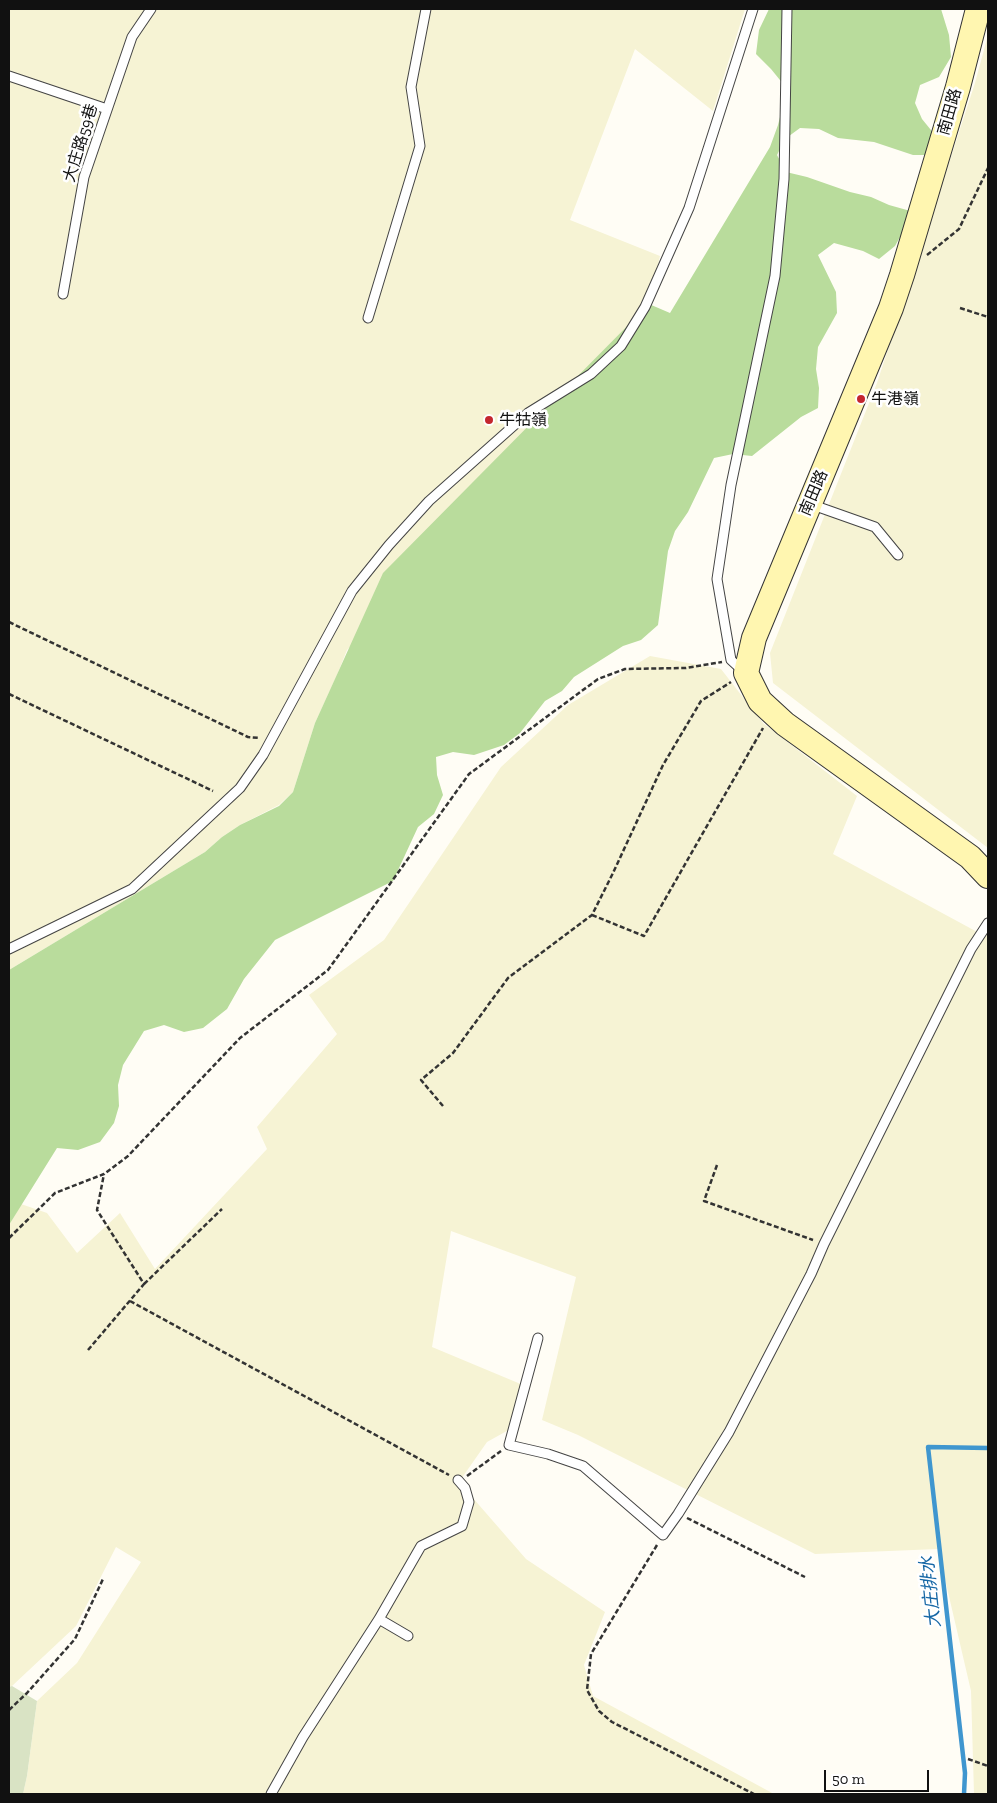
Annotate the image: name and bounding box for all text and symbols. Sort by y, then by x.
street label: 南田路 [934,86,966,138]
street label: 大庄路59巷 [60,102,102,184]
place label: 牛港嶺 [871,389,919,409]
marker: 牛港嶺 [855,393,867,405]
place label: 牛牯嶺 [499,410,547,430]
marker: 牛牯嶺 [483,414,495,426]
street label: 南田路 [796,467,832,519]
water label: 大庄排水 [916,1555,946,1629]
scale bar [827,1760,932,1792]
text: 50 m [832,1770,865,1788]

